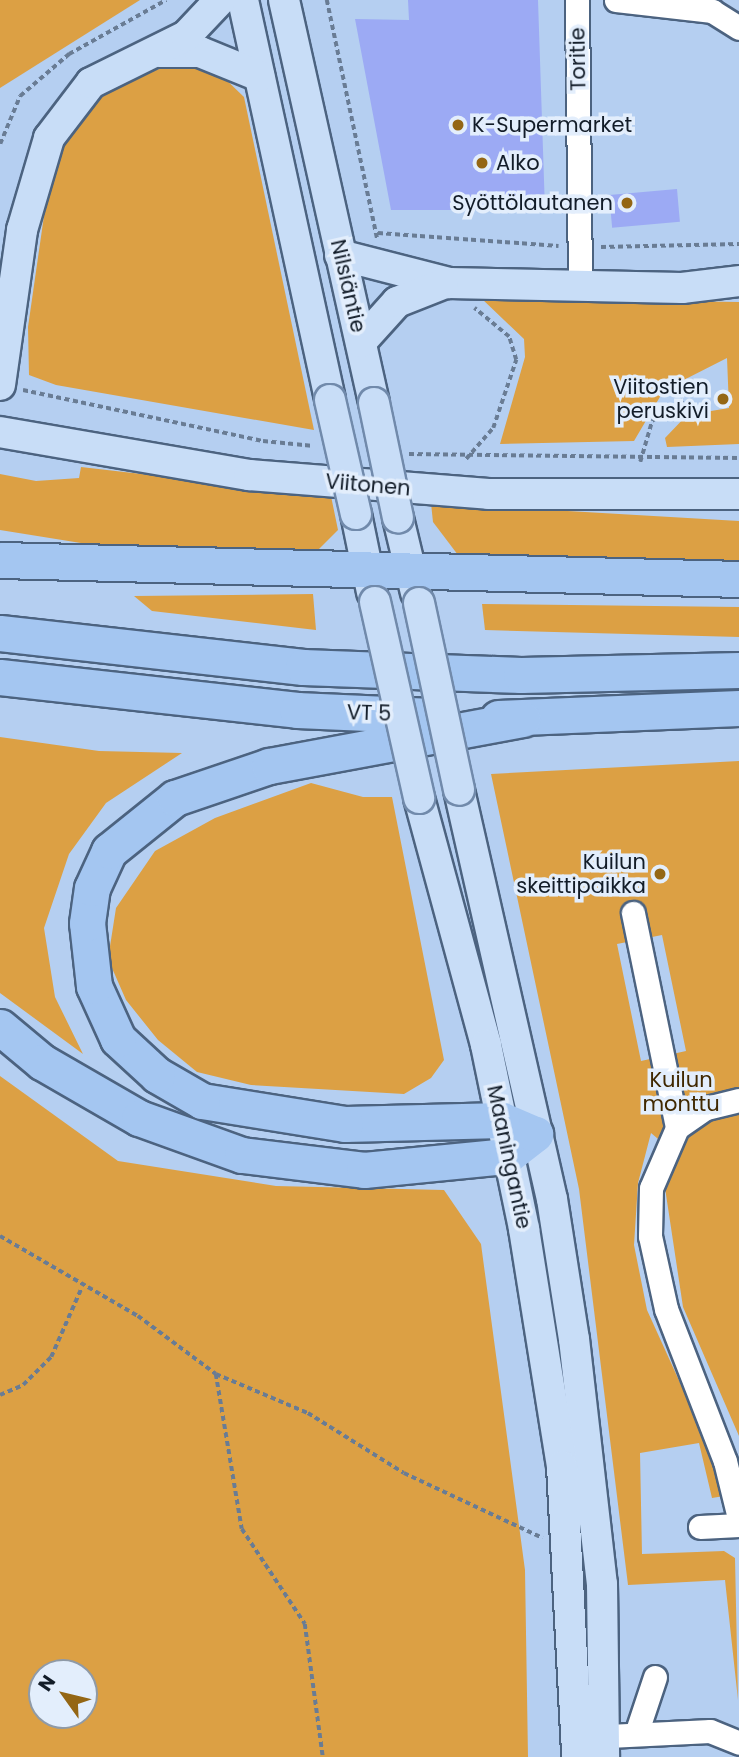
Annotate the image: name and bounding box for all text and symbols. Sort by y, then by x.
street label: Toritie [565,27,591,91]
place label: K-Supermarket [472,112,632,138]
marker: K-Supermarket [450,117,466,133]
place label: Alko [496,150,540,176]
marker: Alko [474,155,490,171]
place label: Syöttölautanen [452,190,613,216]
marker: Syöttölautanen [619,195,635,211]
street label: Nilsiäntie [325,237,371,335]
place label: Viitostien peruskivi [613,374,709,424]
marker: Viitostien peruskivi [715,391,731,407]
street label: Viitonen [324,469,412,501]
street label: VT 5 [346,700,392,726]
place label: Kuilun skeittipaikka [516,849,646,899]
marker: Kuilun skeittipaikka [652,866,668,882]
park label: Kuilun monttu [642,1067,720,1117]
street label: Maaningantie [481,1083,537,1231]
north arrow [28,1659,98,1729]
text: N [32,1670,62,1697]

